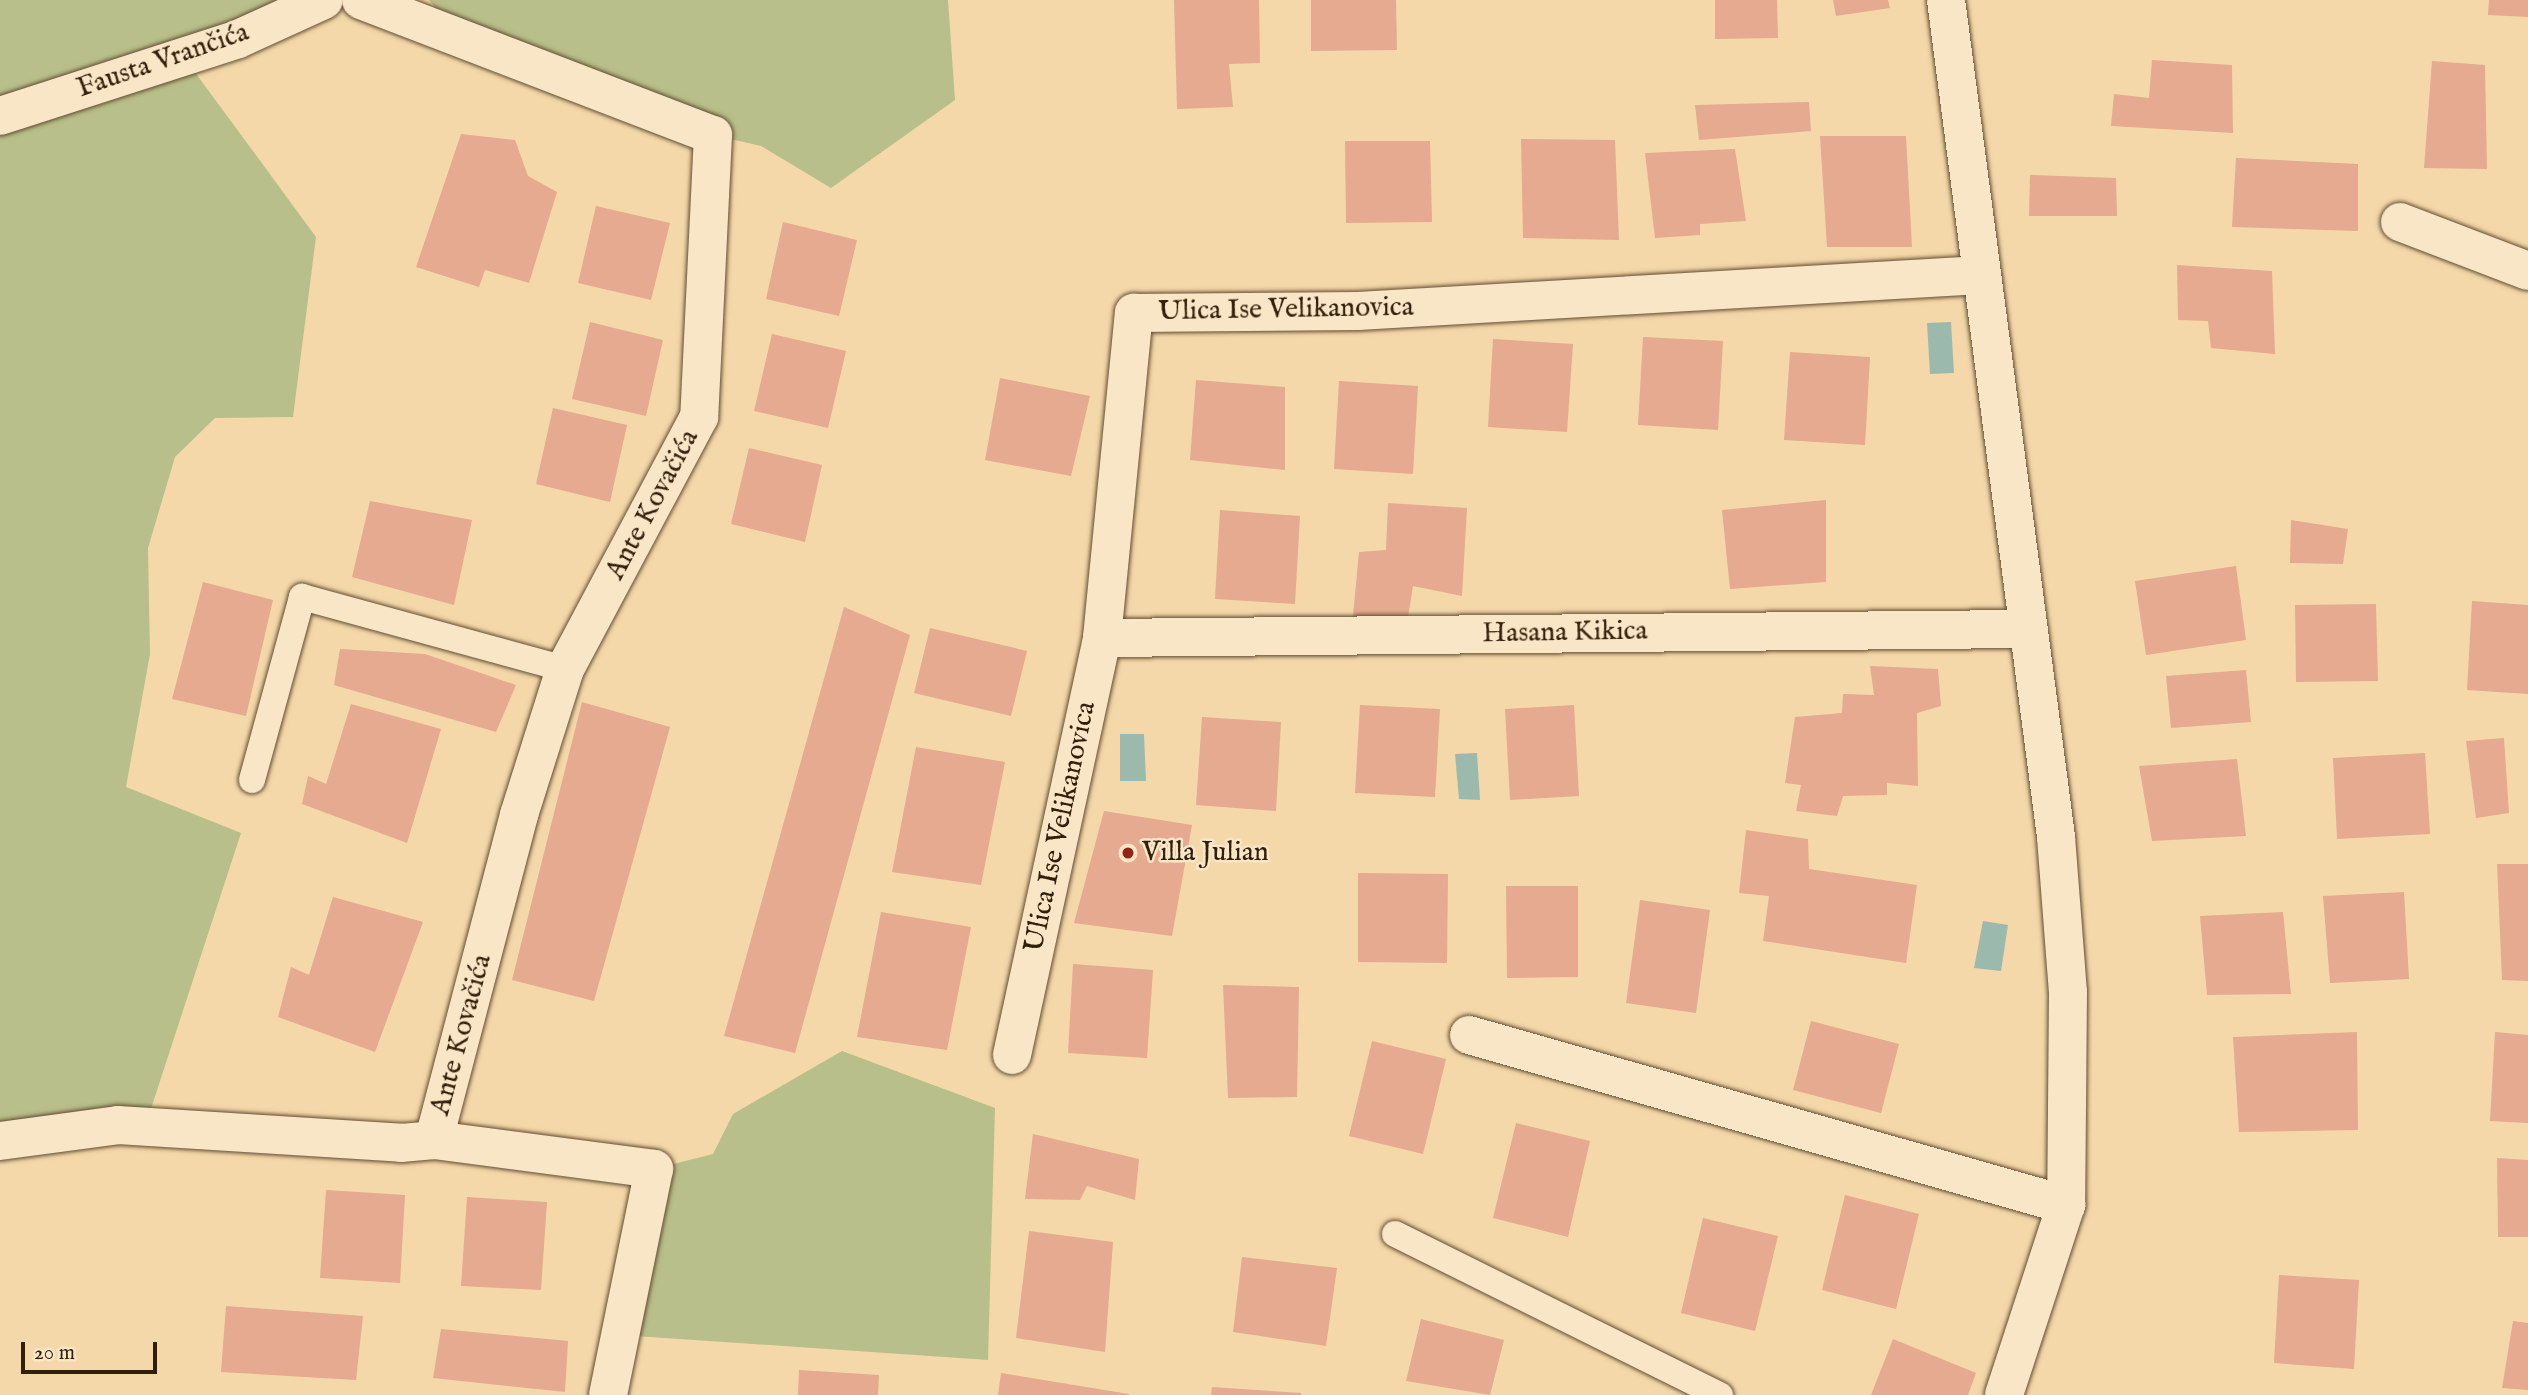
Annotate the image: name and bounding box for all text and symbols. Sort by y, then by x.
street label: Fausta Vrančića [73,16,253,106]
street label: Ulica Ise Velikanovica [1158,291,1414,329]
street label: Ante Kovačića [599,424,707,586]
street label: Hasana Kikica [1482,615,1648,651]
street label: Ulica Ise Velikanovica [1018,698,1104,956]
place label: Villa Julian [1142,836,1269,870]
marker: Villa Julian [1120,845,1136,861]
street label: Ante Kovačića [424,951,500,1119]
scale bar [24,1328,161,1372]
text: 20 m [34,1340,75,1367]

